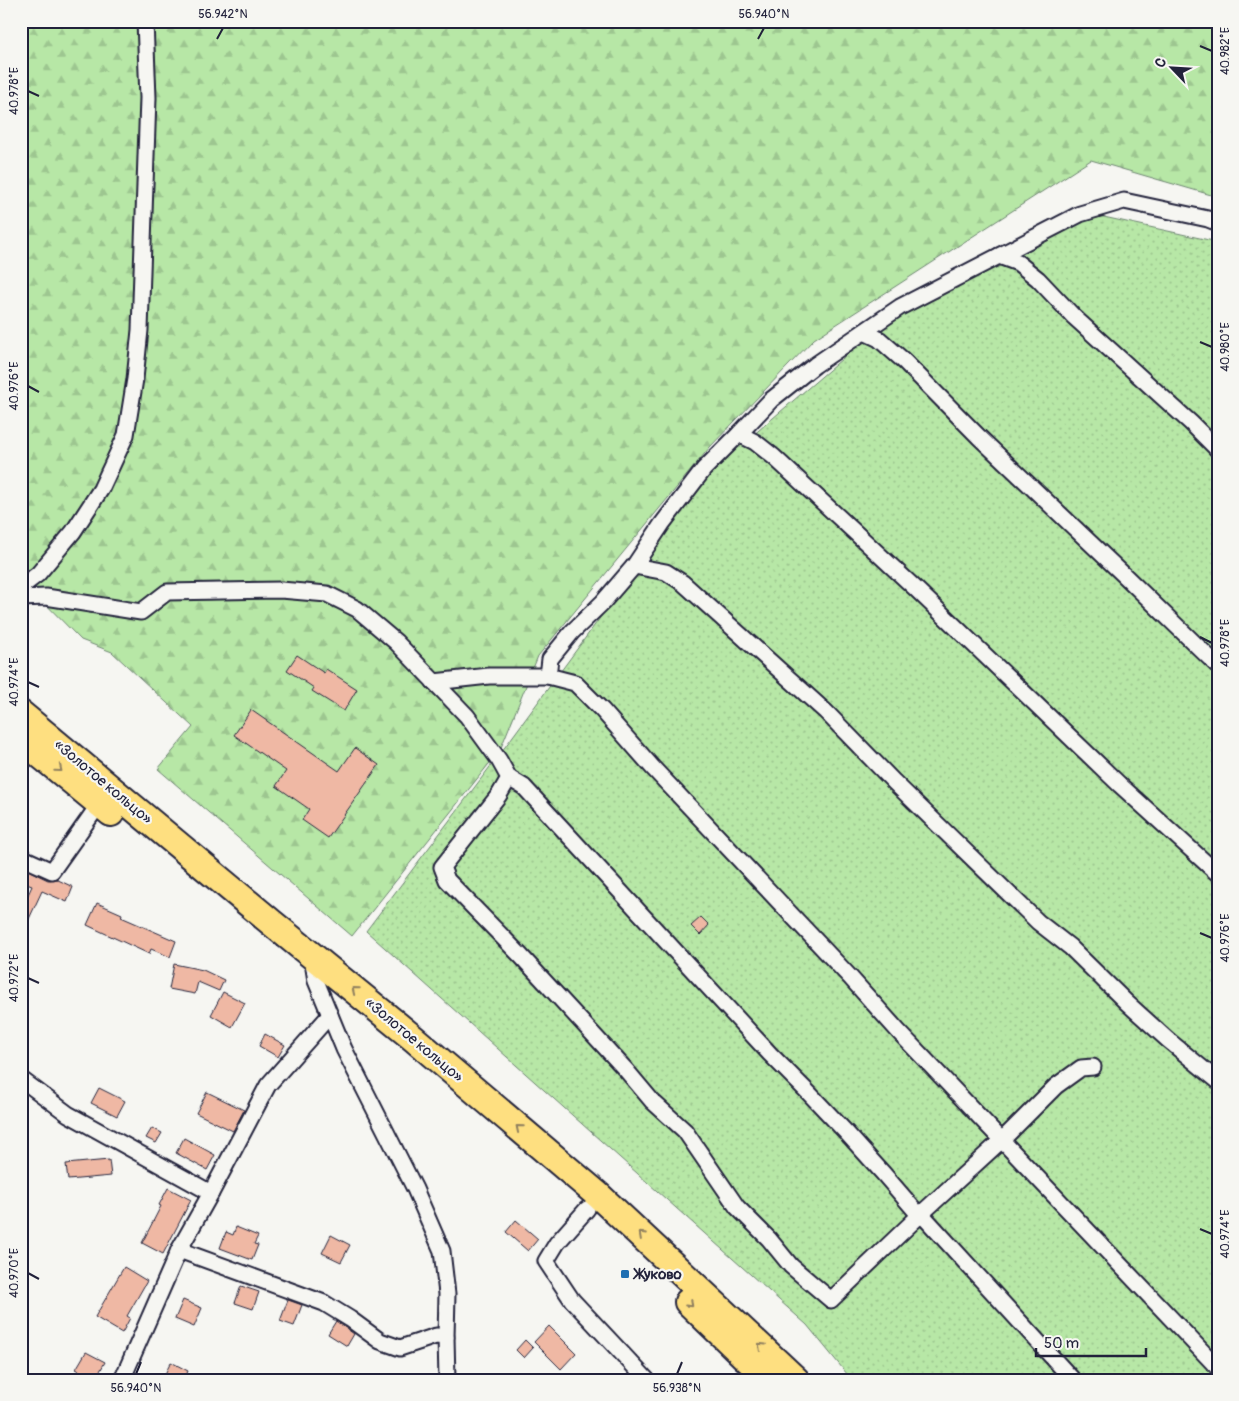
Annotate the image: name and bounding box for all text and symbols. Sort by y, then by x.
text: 56.942°N [198,7,248,22]
text: 56.940°N [739,7,789,22]
text: 40.982°E [1218,27,1233,75]
north arrow [1146,42,1196,92]
text: С [1151,55,1170,70]
text: 40.978°E [7,67,22,115]
text: 40.980°E [1218,322,1233,372]
text: 40.976°E [7,362,22,410]
text: 40.978°E [1218,619,1233,667]
text: 40.974°E [7,658,22,706]
street label: «Золотое кольцо» [50,735,156,829]
one-way arrow [53,764,62,772]
text: 40.976°E [1218,914,1233,962]
text: 40.972°E [7,954,22,1002]
one-way arrow [351,987,360,996]
street label: «Золотое кольцо» [361,993,467,1087]
one-way arrow [516,1125,525,1134]
text: 40.974°E [1218,1210,1233,1258]
one-way arrow [639,1232,648,1241]
text: 40.970°E [7,1248,22,1298]
place label: Жуково [632,1265,682,1284]
marker: Жуково [619,1268,631,1280]
one-way arrow [684,1298,693,1307]
scale bar [1036,1326,1146,1358]
text: 50 m [1044,1334,1079,1353]
one-way arrow [758,1343,767,1352]
text: 56.940°N [111,1381,161,1396]
text: 56.938°N [653,1381,701,1396]

